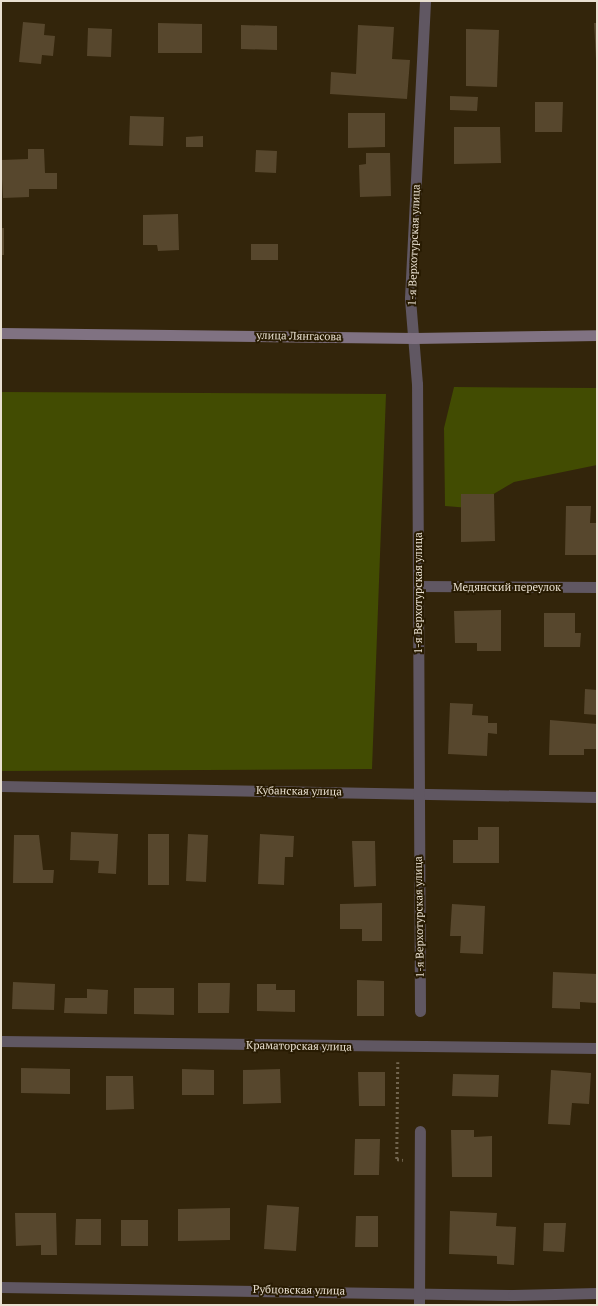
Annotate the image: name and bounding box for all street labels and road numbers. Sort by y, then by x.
street label: 1-я Верхотурская улица [405,184,423,306]
street label: улица Лянгасова [256,329,342,343]
street label: 1-я Верхотурская улица [411,532,425,654]
street label: Медянский переулок [453,580,561,594]
street label: Кубанская улица [256,784,342,798]
street label: 1-я Верхотурская улица [411,856,427,978]
street label: Краматорская улица [246,1038,352,1054]
street label: Рубцовская улица [253,1283,345,1297]

